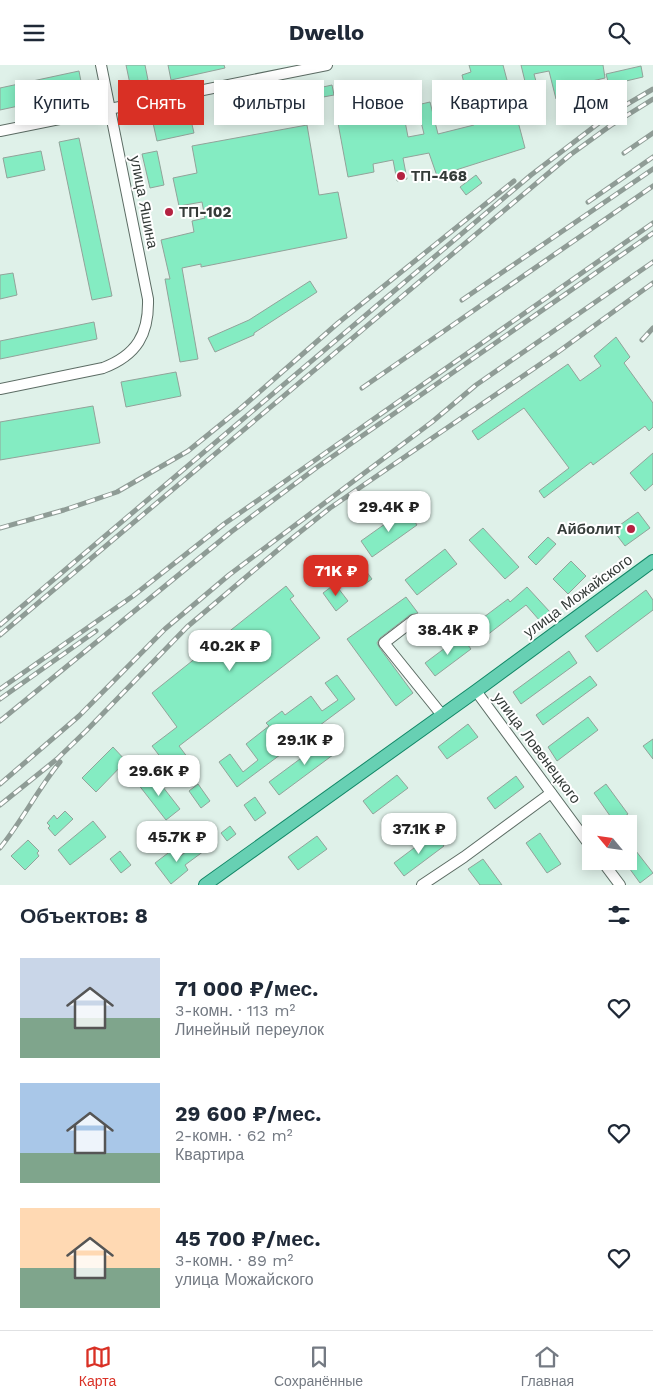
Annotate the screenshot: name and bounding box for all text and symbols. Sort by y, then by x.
icon: menu [20,19,48,47]
icon: search [605,19,633,47]
text: Dwello [289,20,364,45]
chip: Купить [15,80,108,125]
chip: Снять [118,80,204,125]
chip: Фильтры [214,80,324,125]
chip: Новое [334,80,422,125]
chip: Квартира [432,80,546,125]
chip: Дом [556,80,627,125]
street label: улица Яшина [126,154,162,251]
place label: ТП-468 [411,167,467,185]
marker: ТП-468 [395,170,407,182]
place label: ТП-102 [179,203,231,221]
marker: ТП-102 [163,206,175,218]
pin: 29.4K ₽ [343,491,435,533]
text: 29.4K ₽ [359,497,419,516]
place label: Айболит [557,520,621,538]
marker: Айболит [625,523,637,535]
street label: улица Можайского [520,551,636,641]
pin: 71K ₽ [301,555,371,597]
text: 71K ₽ [314,561,358,580]
pin: 38.4K ₽ [402,613,494,656]
text: 38.4K ₽ [417,620,479,639]
pin: 40.2K ₽ [184,629,276,672]
text: 40.2K ₽ [199,636,261,655]
street label: улица Ловенецкого [489,689,585,807]
pin: 29.1K ₽ [259,723,351,766]
text: 29.1K ₽ [277,730,333,749]
pin: 29.6K ₽ [113,755,205,797]
text: 29.6K ₽ [129,761,189,780]
pin: 37.1K ₽ [373,813,465,855]
north arrow [582,815,638,870]
map controls [582,815,637,870]
text: 37.1K ₽ [392,819,446,838]
pin: 45.7K ₽ [131,821,223,863]
text: 45.7K ₽ [148,827,206,846]
icon: filters [605,901,633,929]
text: Объектов: 8 [20,903,148,928]
text: 71 000 ₽/мес. [175,976,318,1001]
icon: home [60,978,120,1038]
icon: heart [605,994,633,1022]
text: 3-комн. · 113 m² [175,1001,295,1020]
text: Линейный переулок [175,1020,324,1039]
text: 29 600 ₽/мес. [175,1101,321,1126]
icon: home [60,1103,120,1163]
icon: heart [605,1119,633,1147]
text: 2-комн. · 62 m² [175,1126,292,1145]
text: Квартира [175,1145,244,1164]
text: 45 700 ₽/мес. [175,1226,321,1251]
icon: home [60,1228,120,1288]
icon: heart [605,1244,633,1272]
text: 3-комн. · 89 m² [175,1251,293,1270]
text: улица Можайского [175,1270,314,1289]
tab: Карта [79,1343,116,1389]
tab: Сохранённые [274,1343,363,1389]
tab: Главная [521,1343,574,1389]

